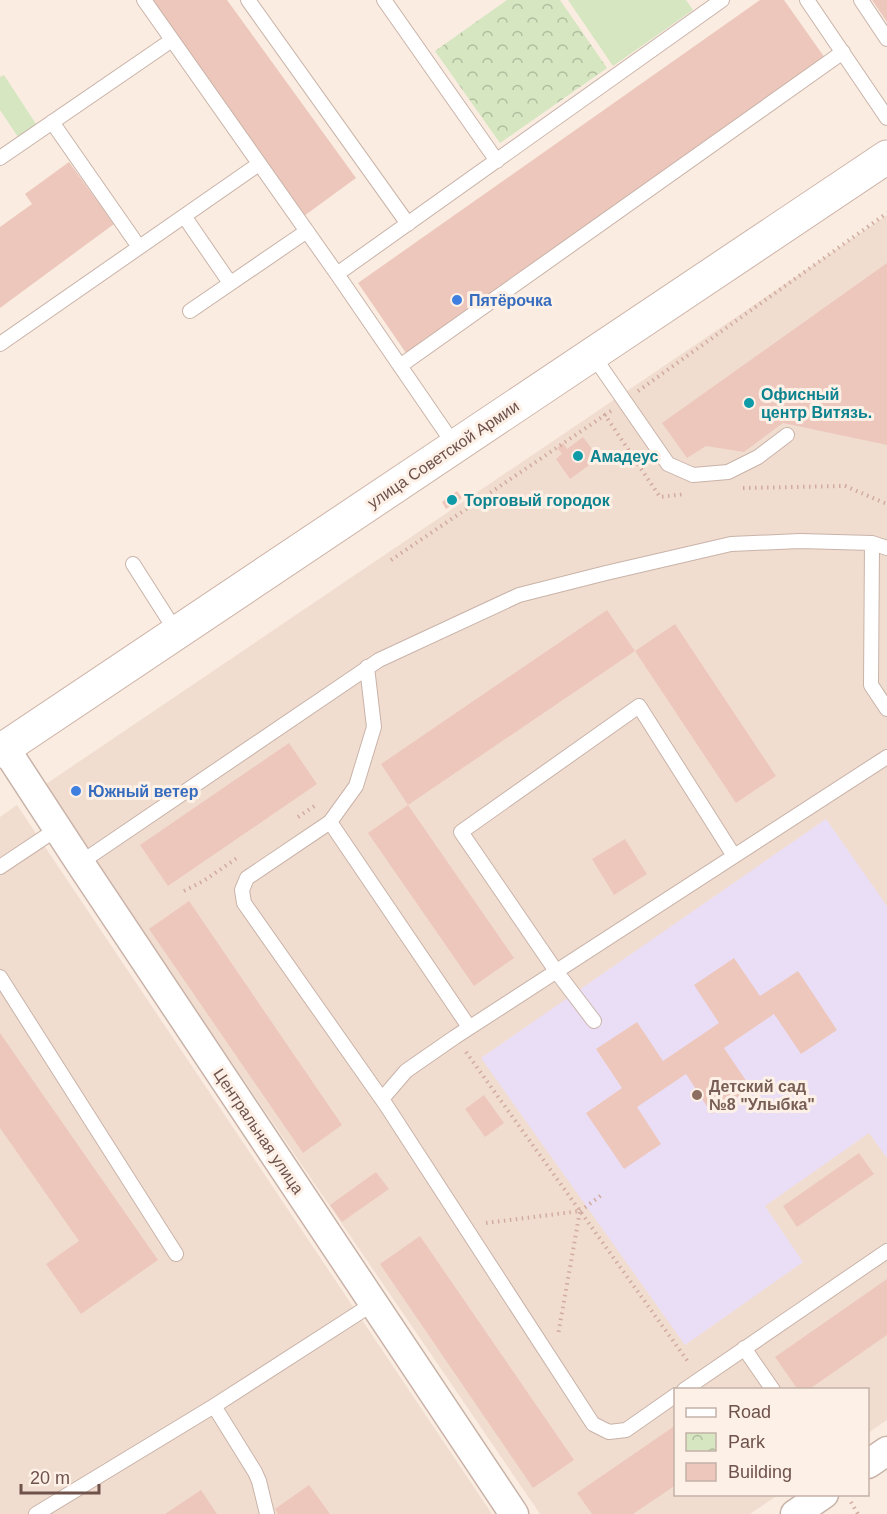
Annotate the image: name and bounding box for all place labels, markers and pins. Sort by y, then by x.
place label: Пятёрочка [469,292,552,309]
marker: Пятёрочка [450,293,464,307]
place label: Офисный центр Витязь. [761,386,872,421]
marker: Офисный центр Витязь. [742,396,756,410]
place label: Амадеус [590,448,658,465]
marker: Амадеус [571,449,585,463]
place label: Торговый городок [464,492,611,509]
marker: Торговый городок [445,493,459,507]
place label: Южный ветер [88,783,199,800]
marker: Южный ветер [69,784,83,798]
place label: Детский сад №8 "Улыбка" [709,1078,815,1113]
marker: Детский сад №8 "Улыбка" [690,1088,704,1102]

